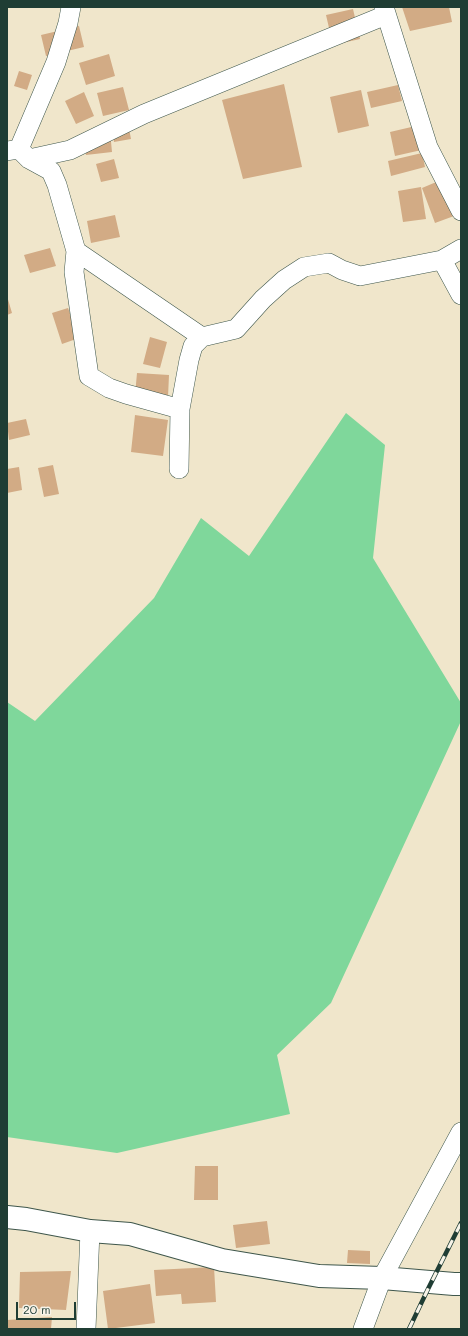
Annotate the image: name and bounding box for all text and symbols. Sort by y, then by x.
scale bar [18,1294,78,1320]
text: 20 m [23,1301,51,1317]

